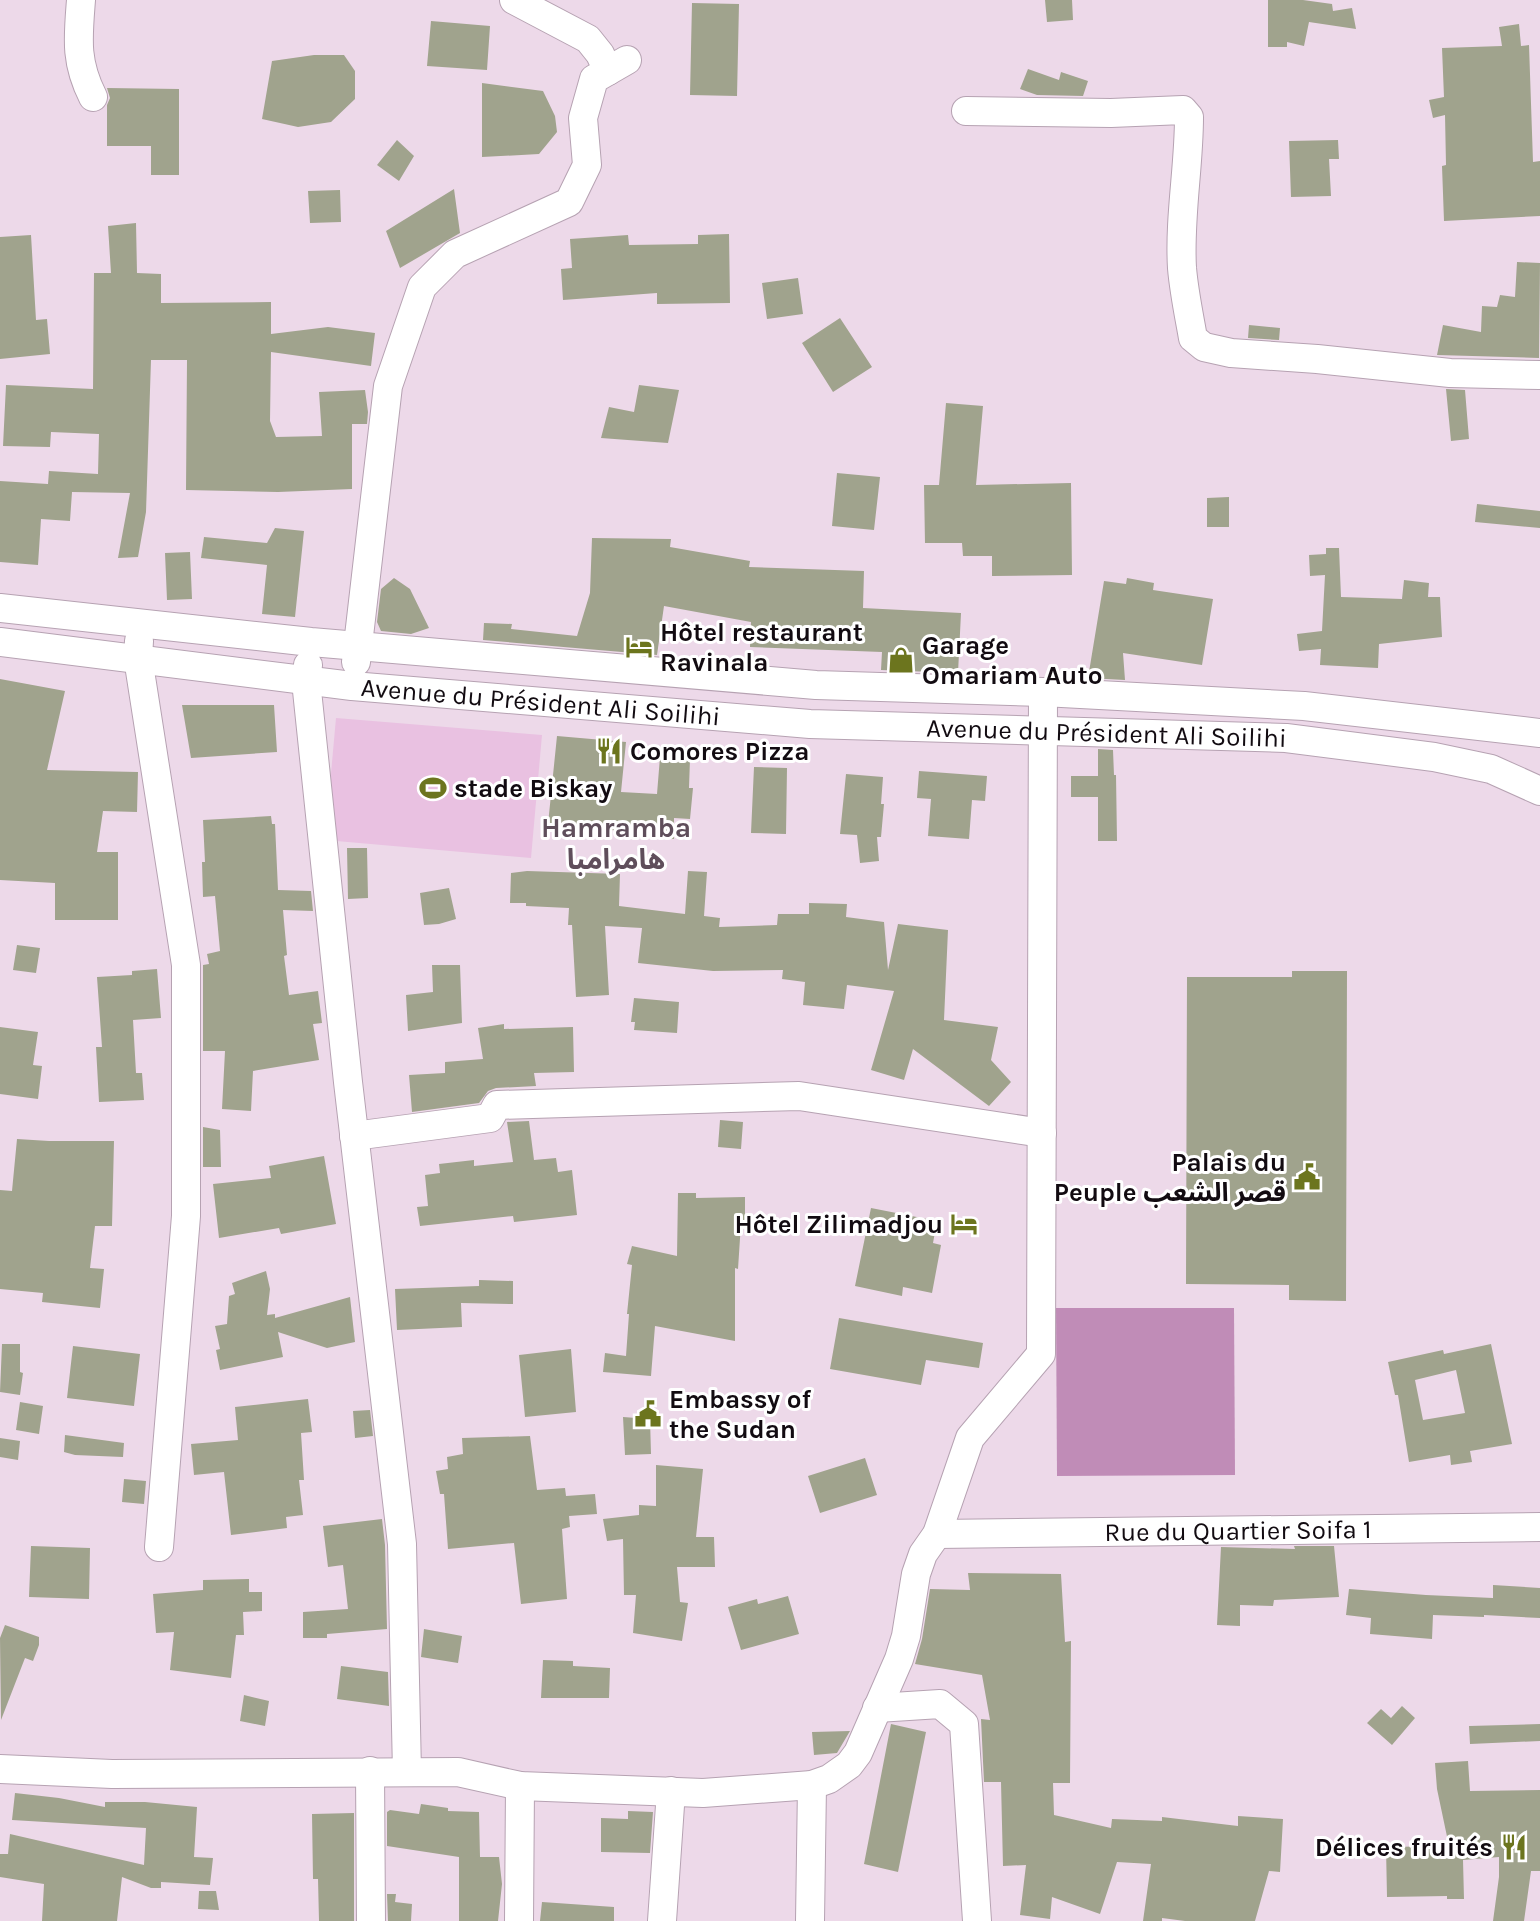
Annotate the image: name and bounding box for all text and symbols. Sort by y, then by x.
place label: Hôtel restaurant Ravinala [660,617,863,678]
place label: Garage Omariam Auto [922,630,1102,691]
hotel icon: Hôtel restaurant Ravinala [624,632,654,662]
shop icon: Garage Omariam Auto [886,645,916,675]
street label: Avenue du Président Ali Soilihi [360,671,722,732]
street label: Avenue du Président Ali Soilihi [926,712,1287,754]
restaurant icon: Comores Pizza [594,736,624,766]
place label: Comores Pizza [630,736,809,767]
sports icon: stade Biskay [418,773,448,803]
place label: stade Biskay [454,773,612,804]
district label: Hamramba هامرامبا [541,811,691,876]
place label: Palais du Peuple قصر الشعب [1054,1147,1286,1208]
public building icon: Palais du Peuple قصر الشعب [1292,1162,1322,1192]
place label: Hôtel Zilimadjou [735,1209,943,1240]
hotel icon: Hôtel Zilimadjou [949,1209,979,1239]
place label: Embassy of the Sudan [669,1384,811,1445]
public building icon: Embassy of the Sudan [633,1399,663,1429]
street label: Rue du Quartier Soifa 1 [1104,1513,1372,1548]
place label: Délices fruités [1315,1832,1493,1863]
restaurant icon: Délices fruités [1499,1832,1529,1862]

